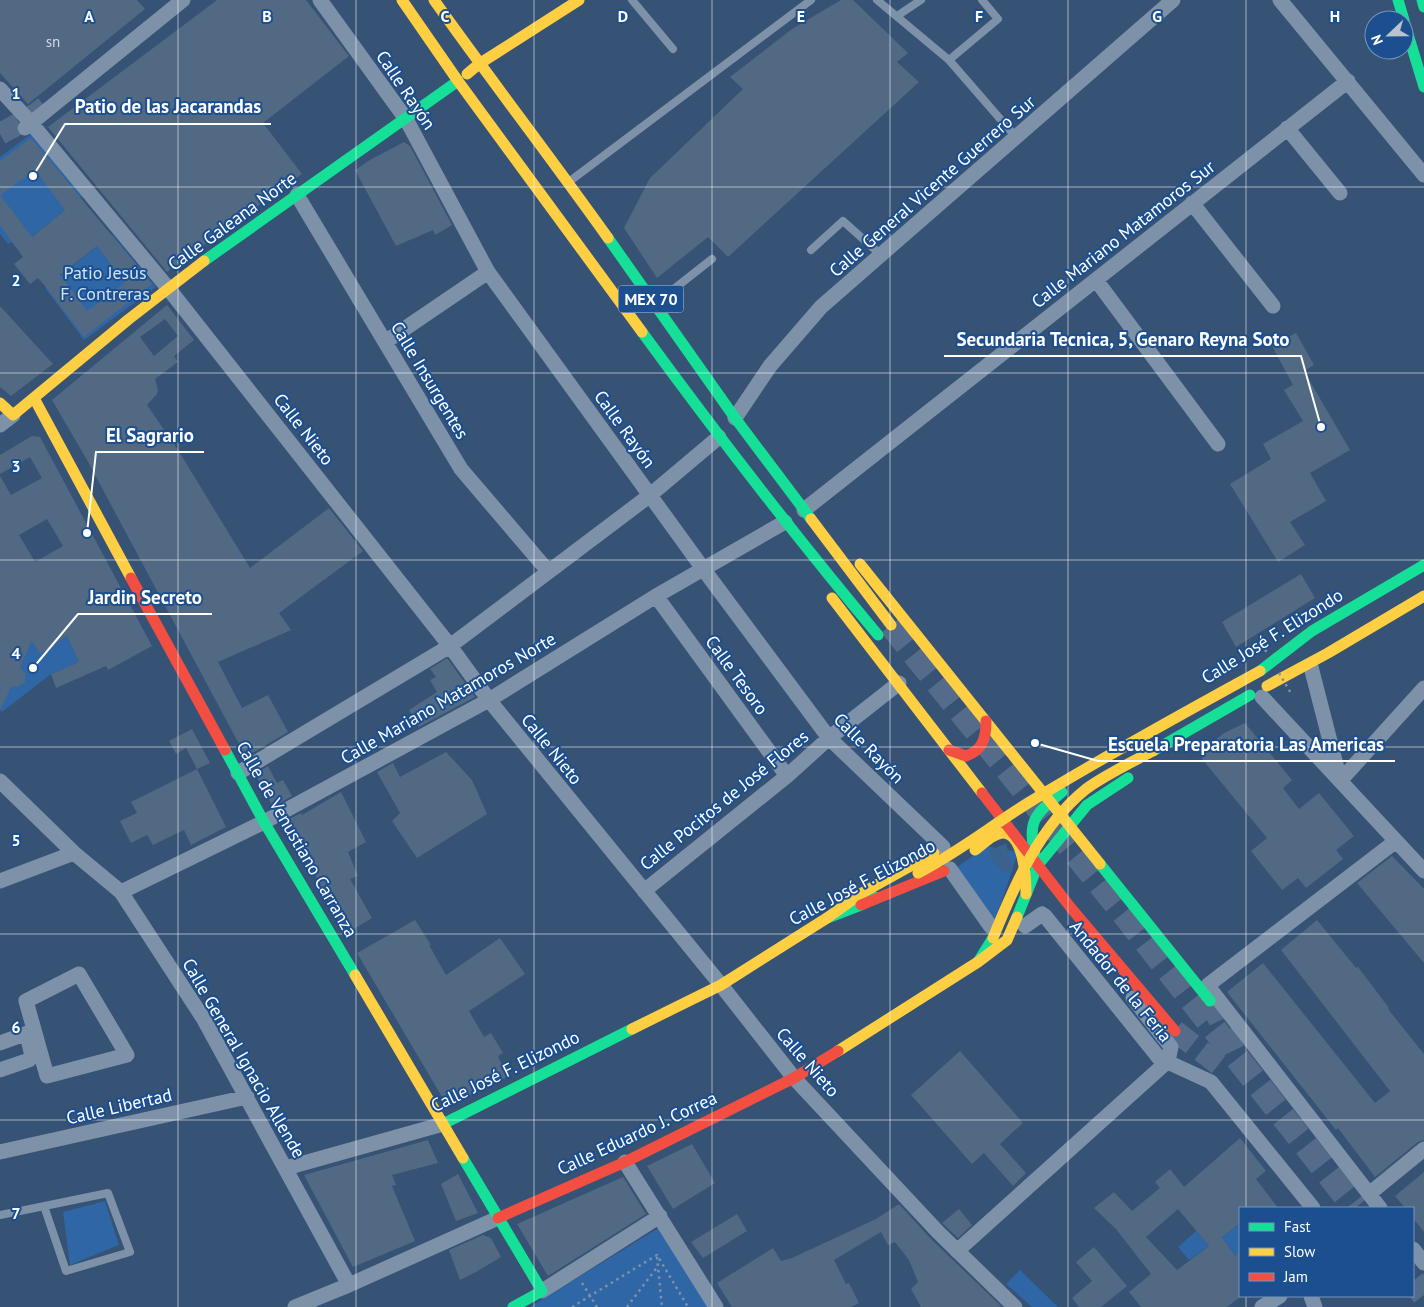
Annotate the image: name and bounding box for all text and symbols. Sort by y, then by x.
text: A [84,6,94,26]
text: B [262,6,272,26]
text: C [441,6,450,26]
text: D [618,6,628,26]
text: E [797,6,805,26]
text: F [975,6,983,26]
text: G [1152,6,1162,26]
text: H [1330,6,1340,26]
north arrow [1364,10,1414,60]
house number: sn [46,32,60,51]
text: N [1367,32,1387,48]
street label: Calle Rayón [371,46,441,134]
text: 1 [11,83,21,103]
callout: Patio de las Jacarandas [65,90,271,124]
street label: Calle General Vicente Guerrero Sur [824,90,1040,282]
text: Patio de las Jacarandas [75,94,261,118]
street label: Calle Mariano Matamoros Sur [1027,155,1219,313]
street label: Calle Galeana Norte [163,167,301,275]
park label: Patio Jesús F. Contreras [60,261,150,305]
text: 2 [11,270,21,290]
road number: MEX 70 [618,286,684,312]
street label: Calle Insurgentes [386,317,474,443]
callout: Secundaria Tecnica, 5, Genaro Reyna Soto [944,322,1301,356]
text: Secundaria Tecnica, 5, Genaro Reyna Soto [956,327,1290,351]
street label: Calle Rayón [589,386,661,472]
street label: Calle Nieto [269,388,339,470]
callout: El Sagrario [96,418,204,452]
text: El Sagrario [106,423,194,447]
text: 3 [11,456,21,476]
callout: Jardin Secreto [78,580,212,614]
street label: Calle José F. Elizondo [1197,583,1347,689]
text: Jardin Secreto [87,585,202,609]
street label: Calle Mariano Matamoros Norte [336,627,560,769]
street label: Calle Tesoro [700,631,774,719]
text: 4 [11,643,21,663]
street label: Calle Rayón [829,708,909,788]
street label: Calle Nieto [516,709,588,789]
street label: Calle Pocitos de José Flores [635,725,813,875]
callout: Escuela Preparatoria Las Americas [1098,727,1395,761]
text: Escuela Preparatoria Las Americas [1108,732,1384,756]
street label: Calle de Venustiano Carranza [231,737,363,941]
text: 5 [11,830,21,850]
street label: Calle José F. Elizondo [785,834,939,930]
street label: Andador de la Feria [1065,915,1177,1047]
street label: Calle General Ignacio Allende [177,954,311,1162]
text: 6 [11,1017,21,1037]
street label: Calle Nieto [771,1022,845,1102]
street label: Calle José F. Elizondo [427,1025,583,1117]
street label: Calle Libertad [64,1083,174,1129]
street label: Calle Eduardo J. Correa [553,1086,721,1180]
text: 7 [11,1203,21,1223]
legend [1239,1207,1414,1297]
text: Fast [1284,1217,1311,1236]
text: Slow [1284,1242,1315,1261]
text: Jam [1283,1267,1308,1286]

